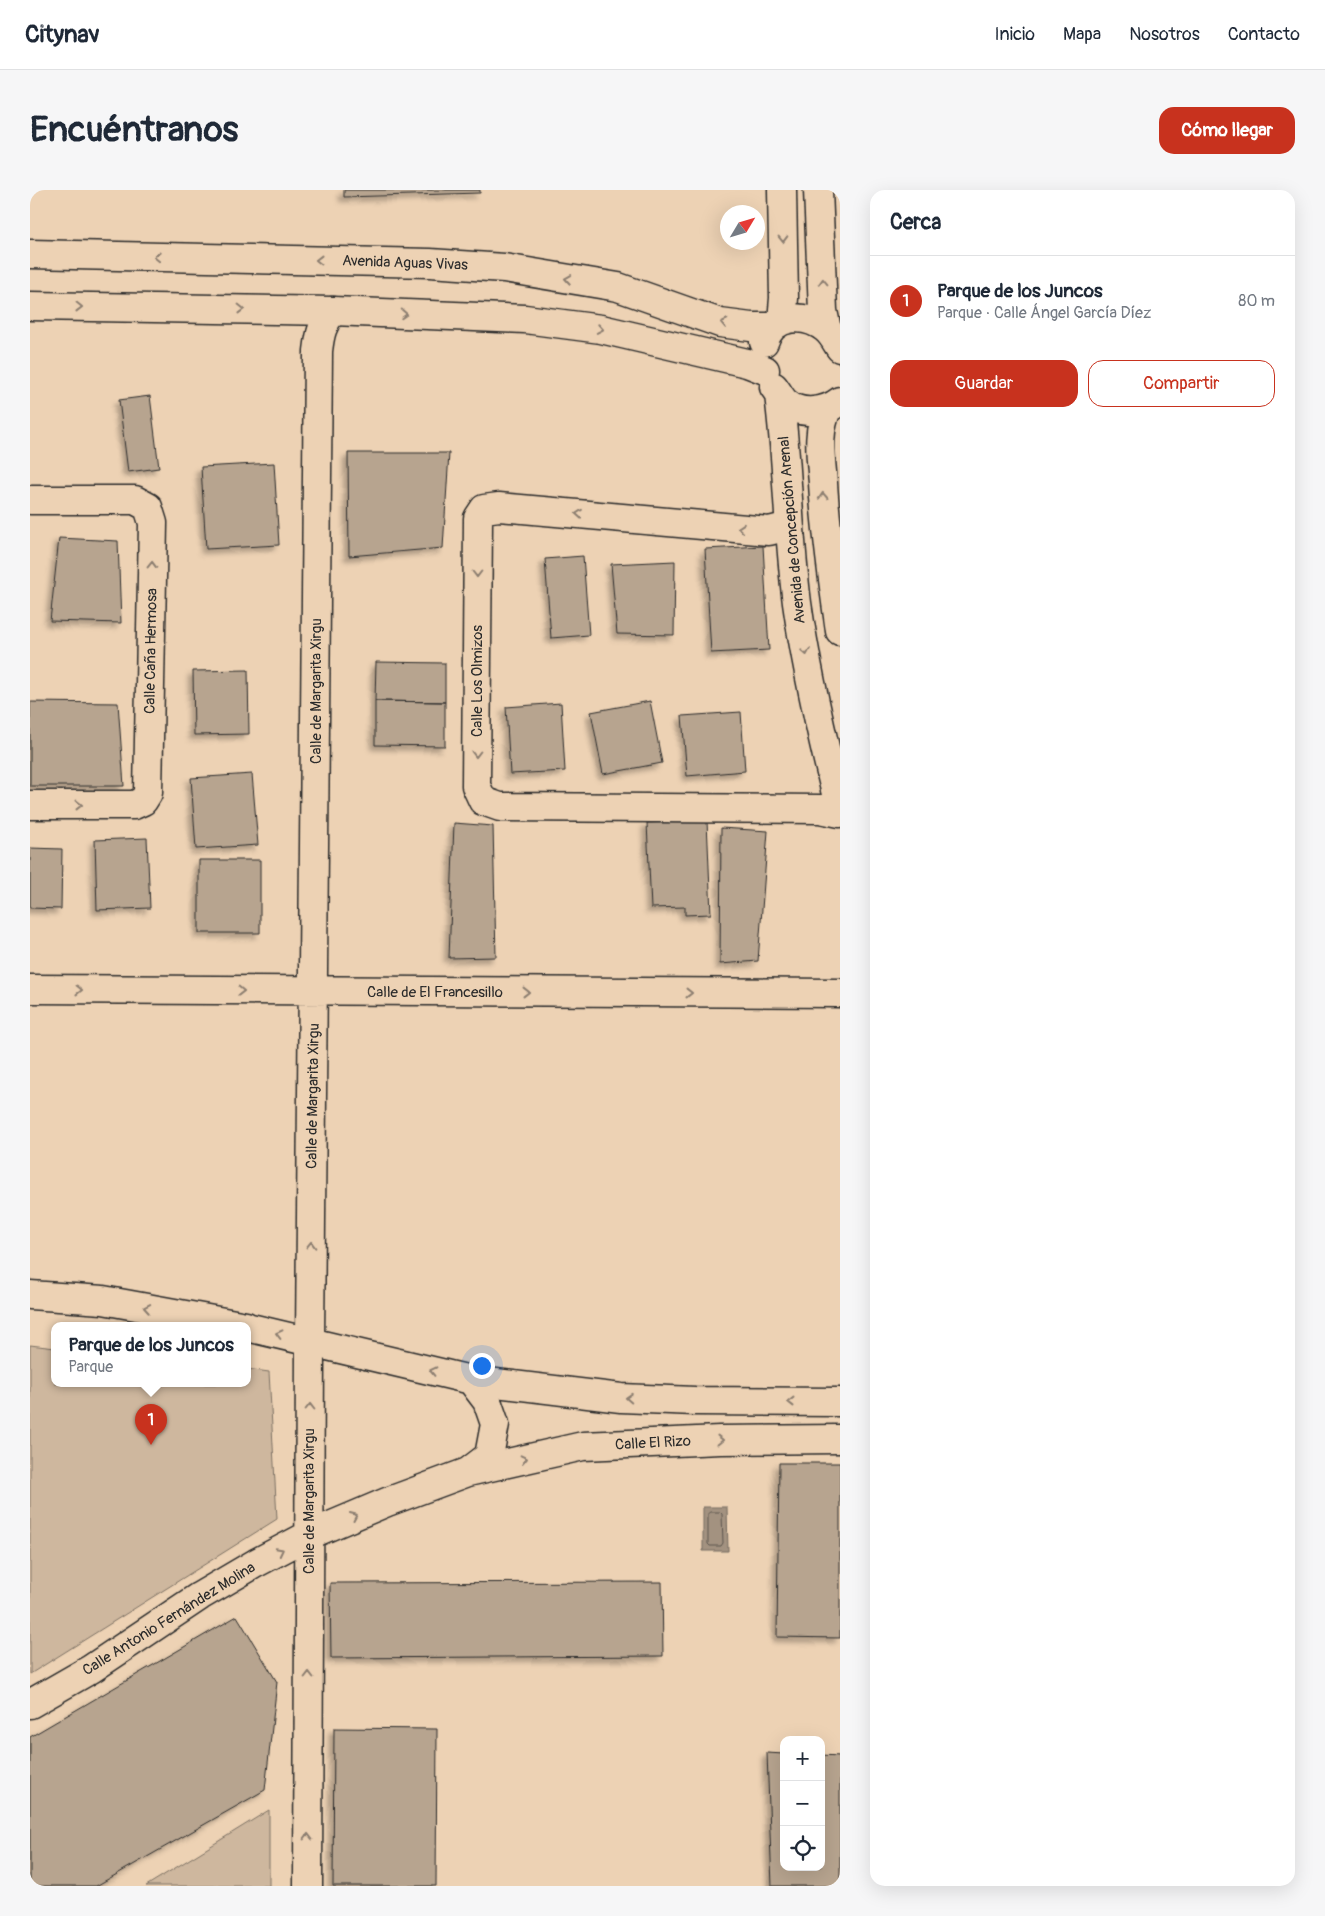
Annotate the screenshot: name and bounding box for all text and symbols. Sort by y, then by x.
text: Citynav [25,20,100,49]
text: Inicio [994,23,1035,46]
text: Mapa [1063,23,1101,46]
text: Nosotros [1129,23,1200,46]
text: Contacto [1228,23,1300,46]
button: Cómo llegar [1159,107,1295,154]
text: Encuéntranos [30,108,238,152]
north arrow [720,205,765,250]
text: Cerca [890,209,941,236]
one-way arrow [778,235,788,243]
street label: Avenida Aguas Vivas [342,251,468,275]
one-way arrow [152,252,160,262]
one-way arrow [315,255,323,266]
one-way arrow [564,274,572,284]
one-way arrow [817,277,828,285]
text: Parque de los Juncos [937,279,1102,303]
text: 1 [903,291,909,311]
text: 80 m [1238,291,1275,311]
one-way arrow [75,302,83,312]
text: Parque · Calle Ángel García Díez [937,303,1151,323]
one-way arrow [238,304,245,314]
one-way arrow [400,308,408,319]
one-way arrow [719,318,728,328]
one-way arrow [596,324,605,334]
button: Guardar [890,360,1078,407]
button: Compartir [1088,360,1275,407]
street label: Avenida de Concepción Arenal [774,435,810,625]
one-way arrow [818,492,829,500]
one-way arrow [575,509,583,520]
one-way arrow [736,523,744,534]
one-way arrow [147,561,158,569]
one-way arrow [472,571,482,579]
street label: Calle Caña Hermosa [140,588,162,714]
street label: Calle de Margarita Xirgu [307,618,326,764]
street label: Calle Los Olmizos [468,625,487,737]
one-way arrow [800,648,810,657]
one-way arrow [471,751,481,759]
one-way arrow [75,800,83,810]
street label: Calle de El Francesillo [367,983,503,1002]
one-way arrow [75,985,83,995]
one-way arrow [238,986,245,996]
one-way arrow [522,987,530,998]
one-way arrow [685,988,693,998]
street label: Calle de Margarita Xirgu [302,1023,324,1169]
one-way arrow [306,1241,316,1248]
one-way arrow [142,1303,151,1314]
popup [51,1322,251,1387]
one-way arrow [274,1329,283,1340]
text: Parque de los Juncos [68,1333,234,1357]
your location [469,1353,495,1379]
text: Parque [68,1357,113,1377]
one-way arrow [429,1366,438,1377]
one-way arrow [625,1392,633,1403]
one-way arrow [787,1397,795,1407]
one-way arrow [305,1403,315,1411]
pin: 1 [135,1404,167,1445]
street label: Calle de Margarita Xirgu [300,1428,319,1574]
street label: Calle El Rizo [615,1432,691,1454]
one-way arrow [716,1435,724,1445]
one-way arrow [520,1454,529,1465]
one-way arrow [349,1511,358,1522]
one-way arrow [275,1547,284,1557]
street label: Calle Antonio Fernández Molina [79,1558,259,1680]
one-way arrow [304,1671,314,1678]
map controls [780,1736,825,1871]
button: + [780,1736,825,1781]
button: − [780,1781,825,1826]
button: locate [780,1826,825,1871]
one-way arrow [303,1833,313,1841]

